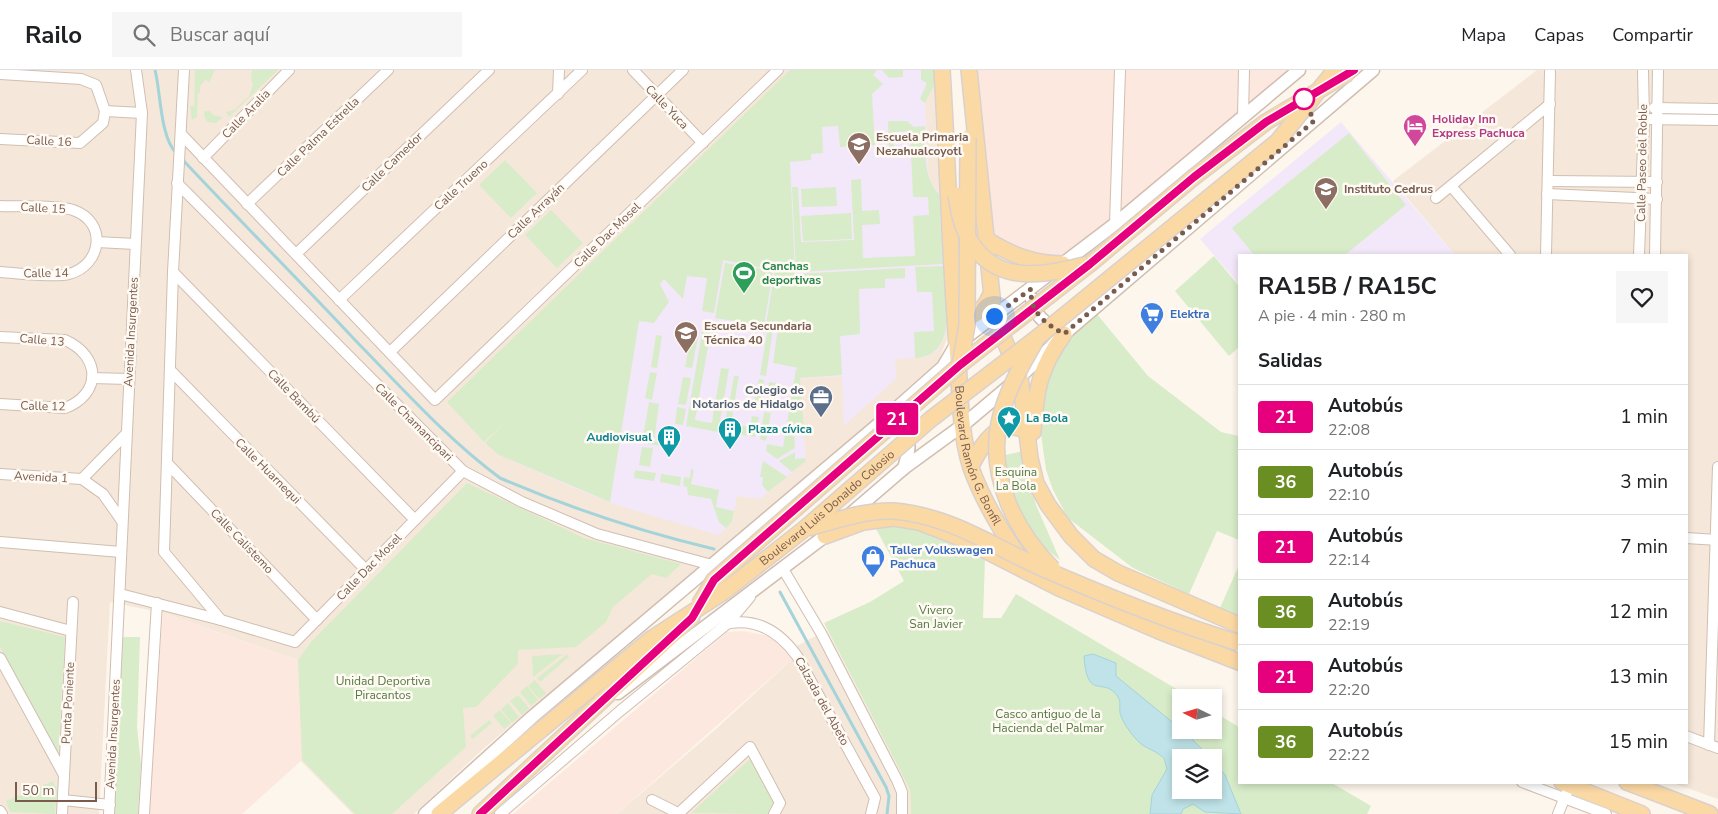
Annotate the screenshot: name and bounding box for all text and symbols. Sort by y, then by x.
search box [112,12,462,57]
text: Railo [25,19,82,51]
icon: search [130,21,158,49]
text: Buscar aquí [170,22,269,48]
text: Mapa [1461,23,1506,47]
text: Capas [1534,23,1584,47]
text: Compartir [1612,23,1693,47]
street label: Calle Yuca [642,81,692,133]
street label: Calle Aralia [218,86,274,142]
unlabelled marker [1293,88,1315,110]
street label: Calle Palma Estrella [273,94,363,180]
street label: Calle Paseo del Roble [1633,104,1651,222]
place label: Holiday Inn Express Pachuca [1432,111,1525,141]
hotel icon: Holiday Inn Express Pachuca [1402,113,1428,147]
street label: Calle Camedor [358,128,427,195]
place label: Escuela Primaria Nezahualcoyotl [876,129,969,159]
school or university icon: Escuela Primaria Nezahualcoyotl [846,131,872,165]
street label: Calle 16 [26,132,72,150]
street label: Calle Trueno [431,156,492,214]
school or university icon: Instituto Cedrus [1313,176,1339,210]
street label: Calle Arrayán [504,180,568,242]
place label: Instituto Cedrus [1344,181,1433,197]
street label: Calle 15 [20,199,66,217]
street label: Calle Dac Mosel [570,199,644,271]
place label: Canchas deportivas [762,258,821,288]
sports icon: Canchas deportivas [731,260,757,294]
street label: Calle 14 [23,265,69,281]
text: RA15B / RA15C [1258,270,1437,302]
button: heart [1616,271,1668,323]
street label: Avenida Insurgentes [120,276,142,387]
supermarket icon: Elektra [1139,301,1165,335]
your location [982,304,1007,329]
text: A pie · 4 min · 280 m [1258,305,1406,327]
place label: Elektra [1170,306,1210,322]
place label: Escuela Secundaria Técnica 40 [704,318,812,348]
school or university icon: Escuela Secundaria Técnica 40 [673,320,699,354]
street label: Calle 13 [19,330,65,350]
text: Salidas [1258,348,1322,374]
street label: Calle Bambú [264,366,324,426]
street label: Calle Chamancipari [371,379,457,465]
place label: Colegio de Notarios de Hidalgo [692,382,804,412]
office icon: Colegio de Notarios de Hidalgo [808,384,834,418]
street label: Boulevard Ramón G. Bonfil [951,385,1005,529]
text: Autobús [1328,393,1403,419]
street label: Calle 12 [20,398,66,414]
line badge: 21 [874,403,920,435]
text: 1 min [1620,404,1668,430]
place icon: La Bola [996,405,1022,439]
text: 21 [1275,405,1296,429]
text: 21 [886,407,908,431]
place label: La Bola [1026,410,1068,426]
building icon: Plaza cívica [717,416,743,450]
text: 22:08 [1328,419,1370,441]
place label: Plaza cívica [748,421,812,437]
building icon: Audiovisual [656,424,682,458]
place label: Audiovisual [586,429,652,445]
street label: Calle Huarnequi [232,435,304,507]
street label: Boulevard Luis Donaldo Colosio [756,446,898,569]
text: Autobús [1328,458,1403,484]
park label: Esquina La Bola [995,464,1037,494]
street label: Avenida 1 [14,468,68,486]
text: 3 min [1620,469,1668,495]
text: 36 [1275,470,1296,494]
text: 22:10 [1328,484,1370,506]
street label: Calle Calistemo [207,505,277,577]
text: Autobús [1328,523,1403,549]
street label: Calle Dac Mosel [333,530,405,604]
text: 7 min [1620,534,1668,560]
text: 21 [1275,535,1296,559]
place label: Taller Volkswagen Pachuca [890,542,993,572]
shop icon: Taller Volkswagen Pachuca [860,544,886,578]
text: 22:14 [1328,549,1370,571]
text: Autobús [1328,588,1403,614]
text: 12 min [1609,599,1668,625]
text: 36 [1275,600,1296,624]
park label: Vivero San Javier [909,602,963,632]
text: 22:19 [1328,614,1370,636]
text: Autobús [1328,653,1403,679]
street label: Calzada del Abeto [791,654,853,748]
street label: Punta Poniente [58,662,78,744]
text: 13 min [1609,664,1668,690]
text: 21 [1275,665,1296,689]
park label: Unidad Deportiva Piracantos [336,673,430,703]
street label: Avenida Insurgentes [102,678,124,789]
text: 22:20 [1328,679,1370,701]
north arrow [1172,689,1222,739]
map controls [1172,689,1222,799]
park label: Casco antiguo de la Hacienda del Palmar [992,706,1105,736]
text: Autobús [1328,718,1403,744]
text: 15 min [1609,729,1668,755]
text: 36 [1275,730,1296,754]
text: 22:22 [1328,744,1370,766]
button: layers [1172,749,1222,799]
scale bar [15,779,98,802]
text: 50 m [22,781,54,800]

